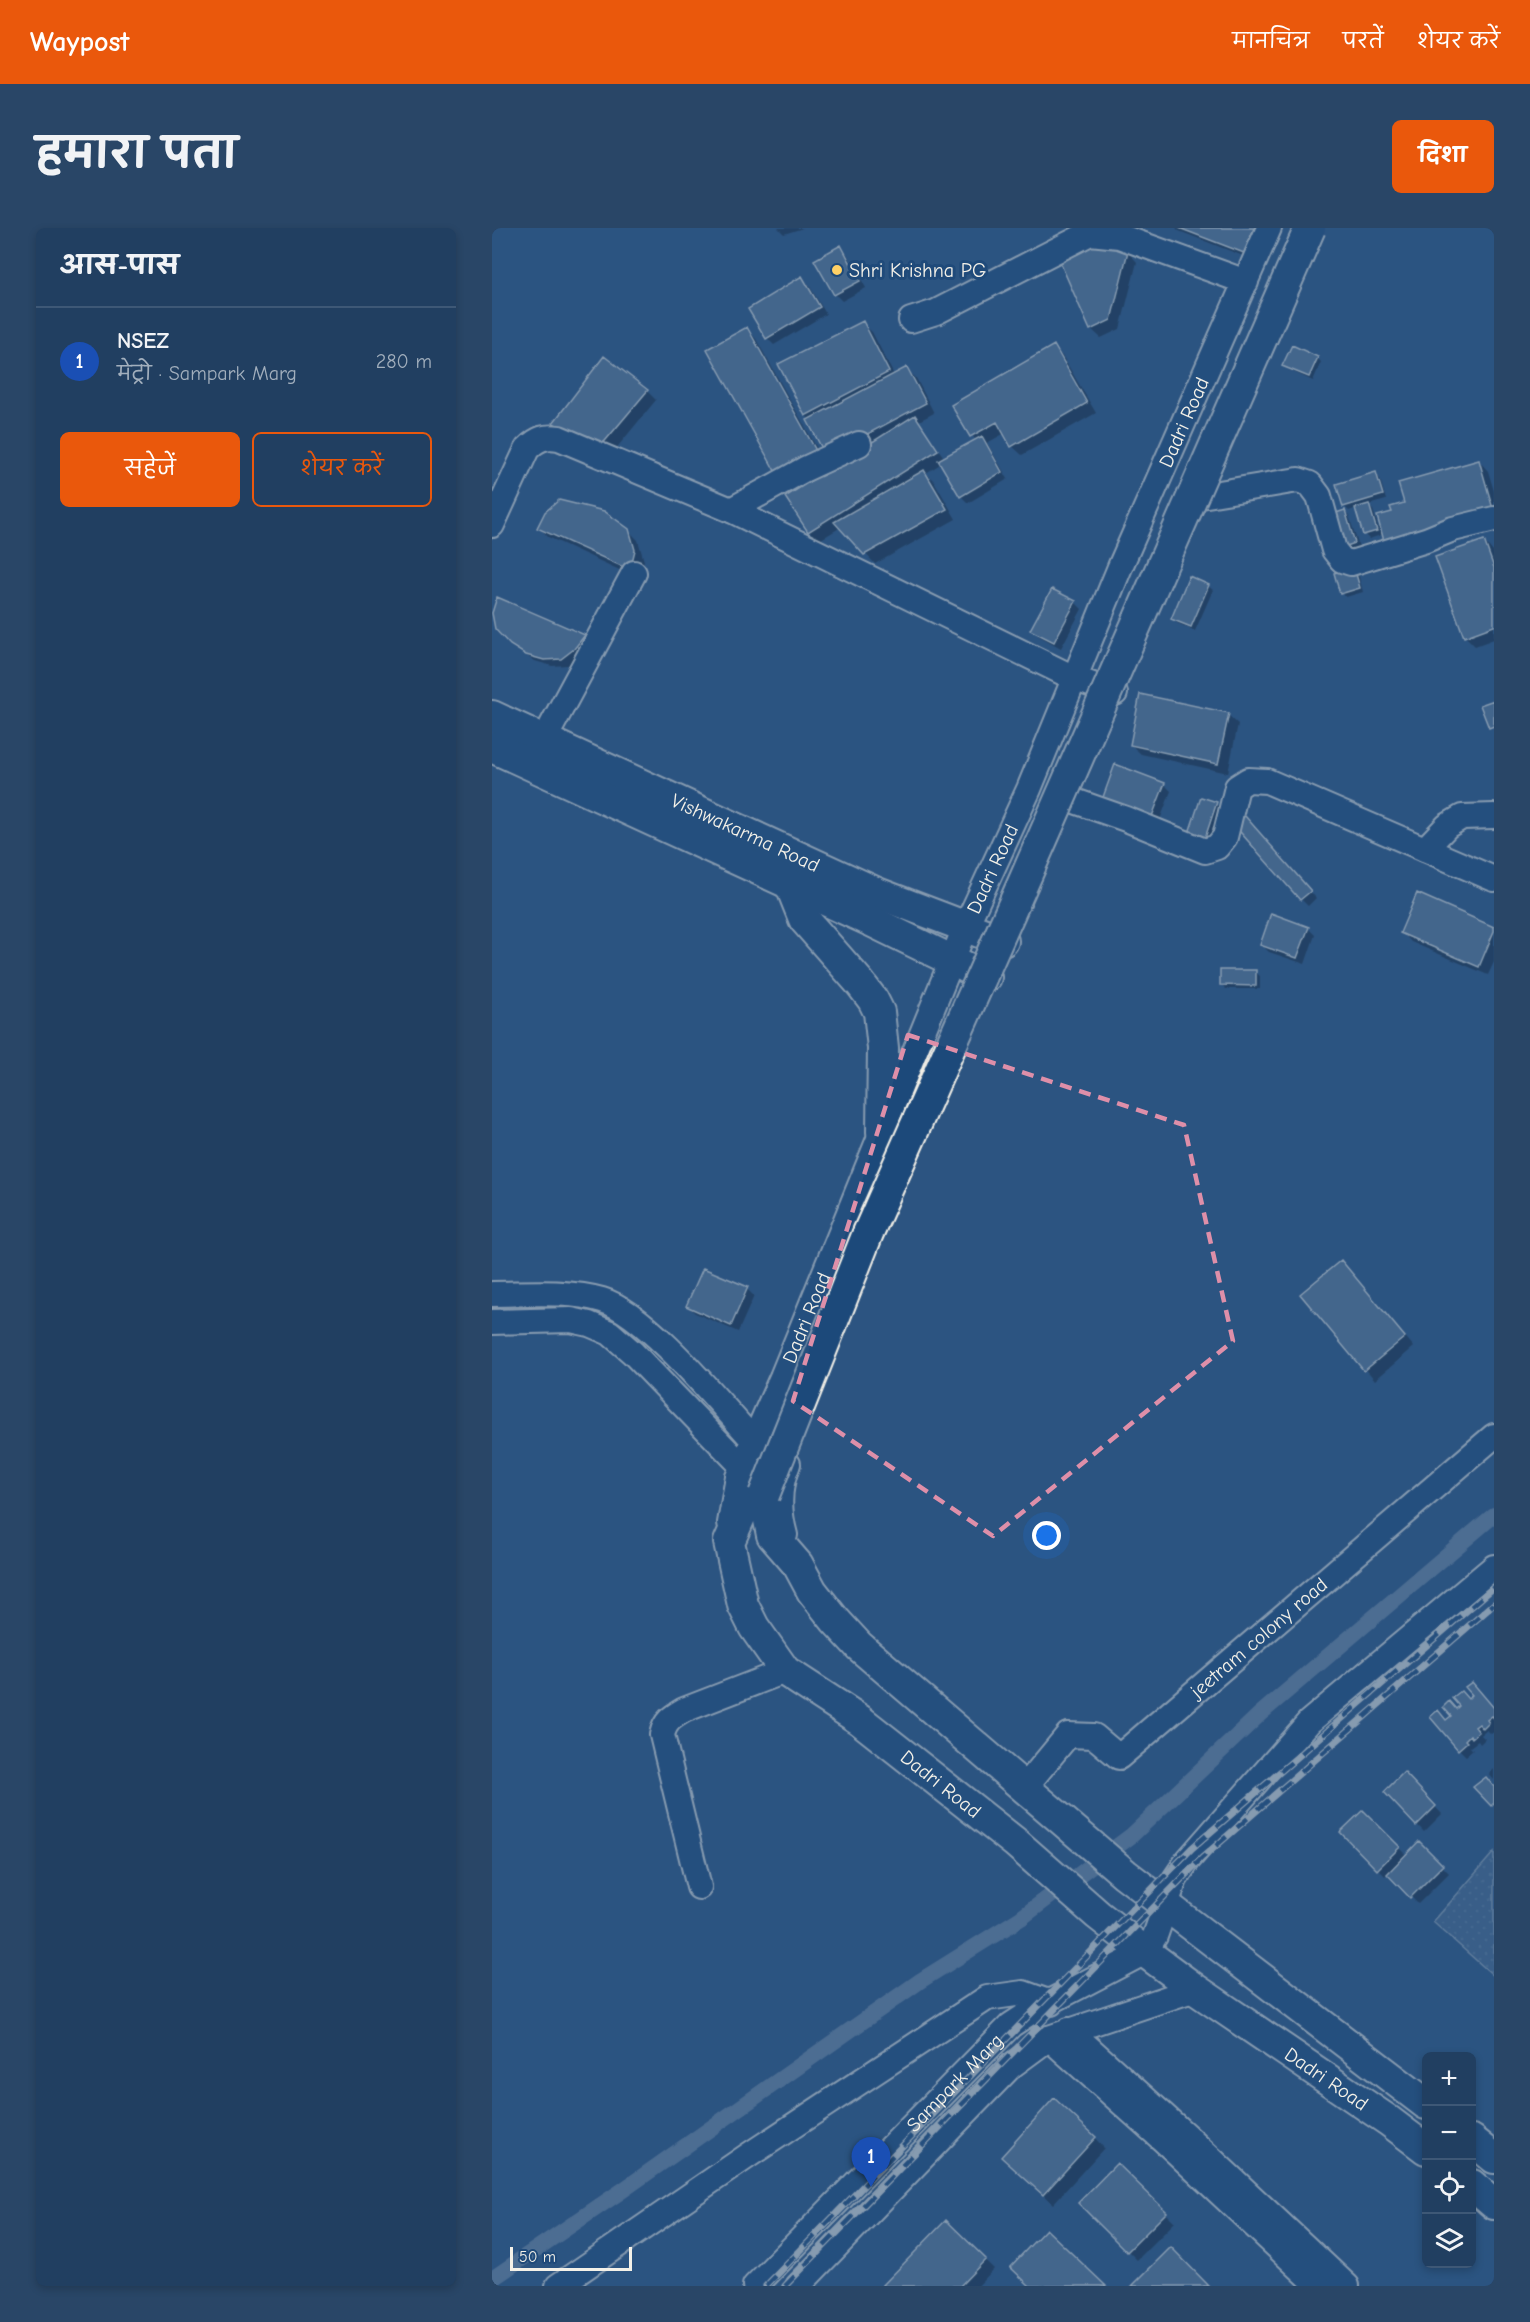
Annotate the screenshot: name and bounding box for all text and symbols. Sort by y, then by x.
text: Waypost [30,26,130,58]
text: मानचित्र [1232,29,1309,53]
text: परतें [1342,29,1384,53]
text: शेयर करें [1417,29,1500,53]
button: दिशा [1392,120,1494,193]
text: हमारा पता [36,129,238,178]
text: आस-पास [60,251,179,281]
place label: Shri Krishna PG [849,259,986,282]
marker: Shri Krishna PG [830,263,844,277]
text: NSEZ [117,328,169,354]
text: 1 [76,350,83,373]
text: 280 m [376,350,432,373]
text: मेट्रो · Sampark Marg [117,362,297,385]
street label: Dadri Road [1154,374,1214,471]
button: सहेजें [60,432,240,507]
button: शेयर करें [252,432,432,507]
street label: Vishwakarma Road [668,789,823,877]
street label: Dadri Road [962,820,1023,917]
street label: Dadri Road [777,1269,835,1366]
your location [1032,1521,1061,1550]
street label: jeetram colony road [1184,1573,1332,1704]
street label: Dadri Road [896,1745,986,1823]
street label: Sampark Marg [901,2029,1008,2136]
street label: Dadri Road [1281,2042,1373,2115]
map controls [1422,2052,1476,2268]
button: + [1422,2052,1476,2106]
button: − [1422,2106,1476,2160]
pin: 1 [852,2138,890,2187]
button: locate [1422,2160,1476,2214]
button: layers [1422,2214,1476,2268]
scale bar [510,2244,632,2272]
text: 50 m [519,2248,556,2266]

